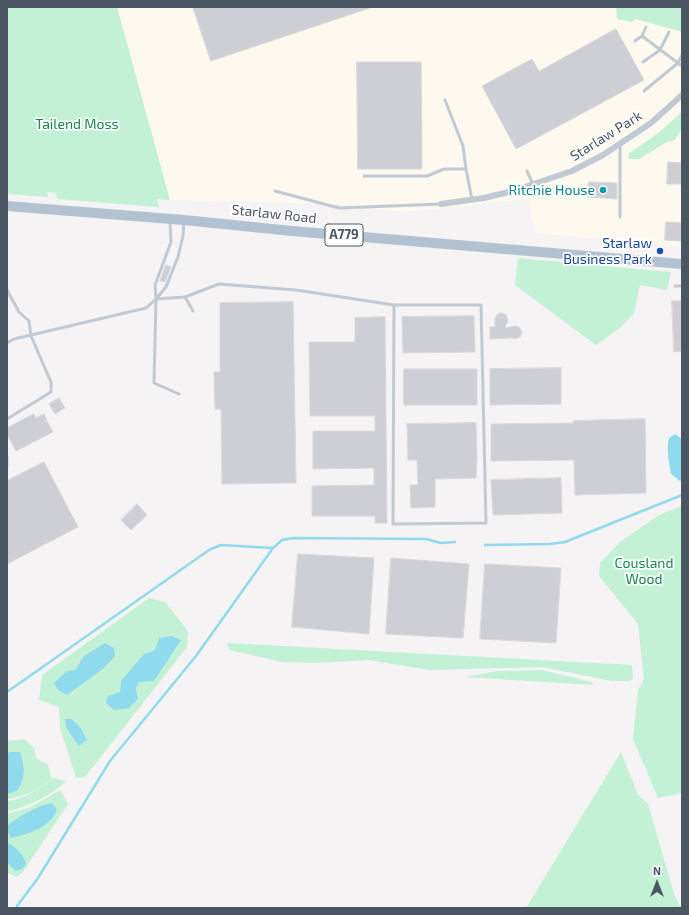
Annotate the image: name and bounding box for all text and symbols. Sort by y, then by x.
street label: Starlaw Park [567,107,645,165]
park label: Tailend Moss [35,116,119,132]
place label: Ritchie House [509,182,595,198]
marker: Ritchie House [598,185,608,195]
street label: Starlaw Road [231,201,317,227]
road number: A779 [325,224,363,246]
place label: Starlaw Business Park [563,235,652,268]
marker: Starlaw Business Park [655,246,665,256]
park label: Cousland Wood [614,555,674,588]
north arrow [637,863,677,903]
text: N [653,864,661,877]

